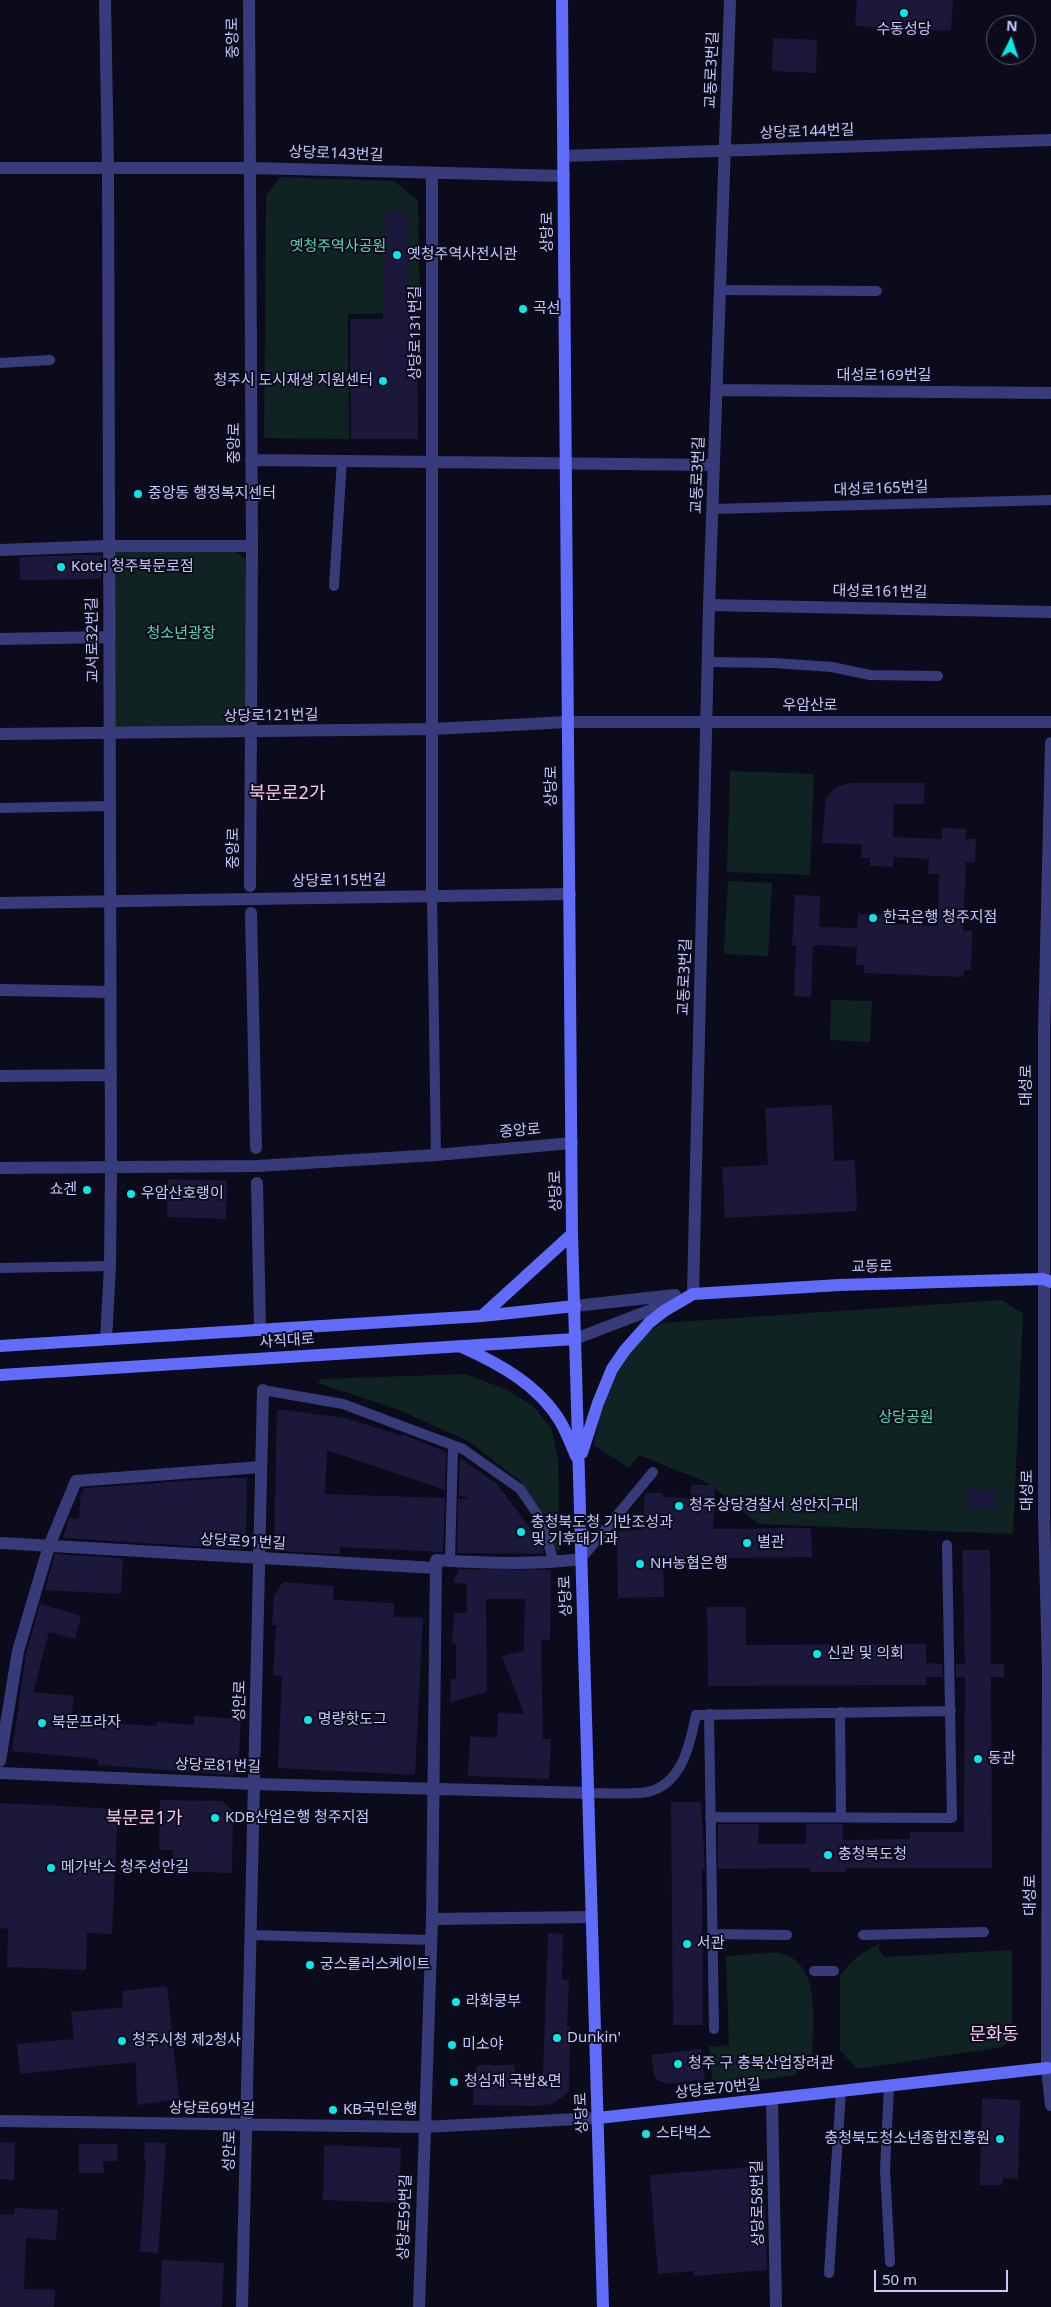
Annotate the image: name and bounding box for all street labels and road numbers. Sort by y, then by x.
street label: 중앙로 [224,17,242,59]
street label: 교동로3번길 [702,31,722,109]
street label: 상당로144번길 [759,121,855,143]
street label: 상당로143번길 [288,143,384,165]
street label: 상당로 [539,211,557,253]
street label: 상당로131번길 [407,286,425,380]
street label: 대성로169번길 [837,367,931,385]
street label: 중앙로 [226,422,244,464]
street label: 교동로3번길 [688,436,708,514]
street label: 대성로165번길 [833,478,929,500]
street label: 대성로161번길 [832,582,928,602]
street label: 교서로32번길 [83,597,103,683]
street label: 우암산로 [782,697,838,715]
street label: 상당로121번길 [223,706,319,726]
street label: 상당로 [543,765,561,807]
street label: 중앙로 [225,827,243,869]
street label: 상당로115번길 [291,871,387,891]
street label: 교동로3번길 [675,938,695,1016]
street label: 대성로 [1018,1064,1036,1106]
street label: 중앙로 [499,1120,541,1142]
street label: 상당로 [547,1170,565,1212]
street label: 교동로 [851,1258,893,1276]
street label: 사직대로 [259,1330,315,1352]
street label: 대성로 [1019,1469,1037,1511]
street label: 상당로91번길 [200,1531,286,1553]
street label: 상당로 [556,1575,576,1617]
street label: 성안로 [231,1680,249,1722]
street label: 상당로81번길 [175,1756,261,1776]
street label: 대성로 [1022,1874,1040,1916]
street label: 상당로70번길 [674,2076,762,2102]
street label: 상당로 [572,2092,592,2134]
street label: 상당로69번길 [169,2099,255,2119]
street label: 성안로 [220,2130,240,2172]
street label: 상당로58번길 [748,2160,768,2246]
street label: 상당로59번길 [395,2174,415,2260]

